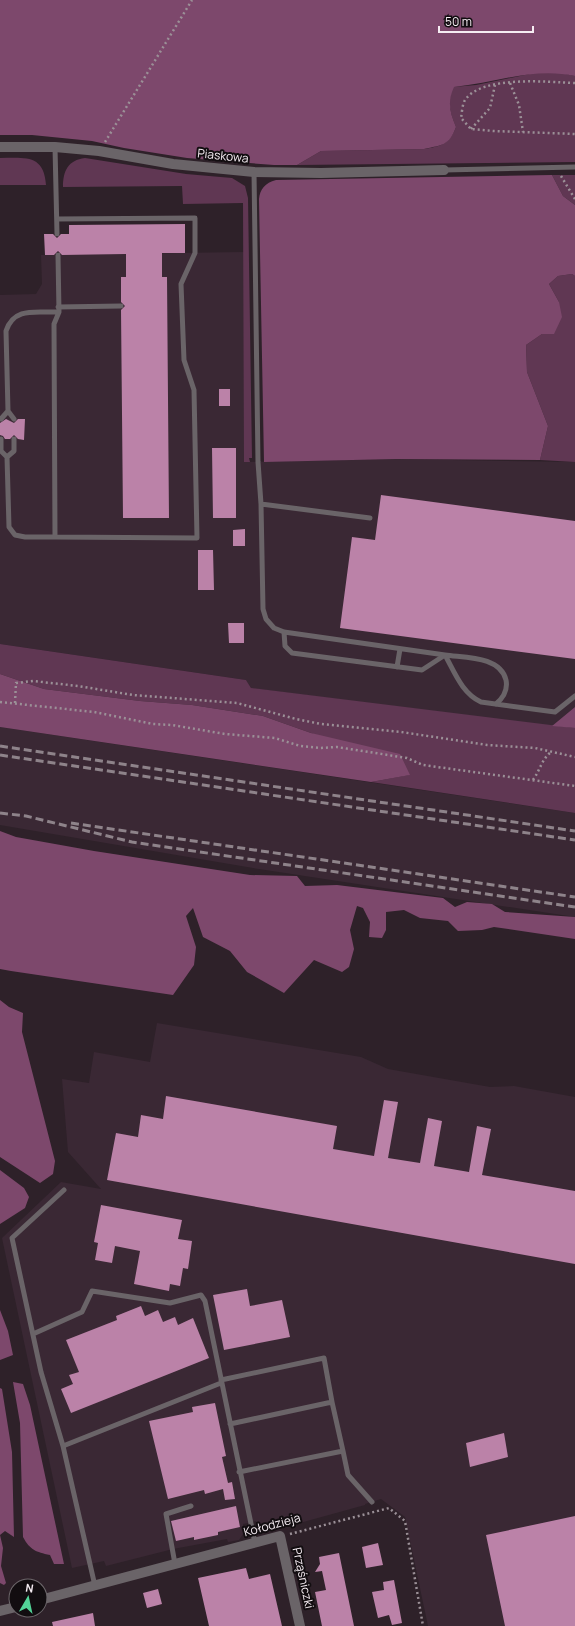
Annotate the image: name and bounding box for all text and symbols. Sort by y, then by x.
scale bar [439,8,533,34]
text: 50 m [445,13,472,30]
street label: Piaskowa [197,144,249,167]
street label: Kołodzieja [242,1509,302,1540]
street label: Prząśniczki [289,1546,318,1610]
north arrow [8,1578,48,1618]
text: N [25,1580,35,1596]

